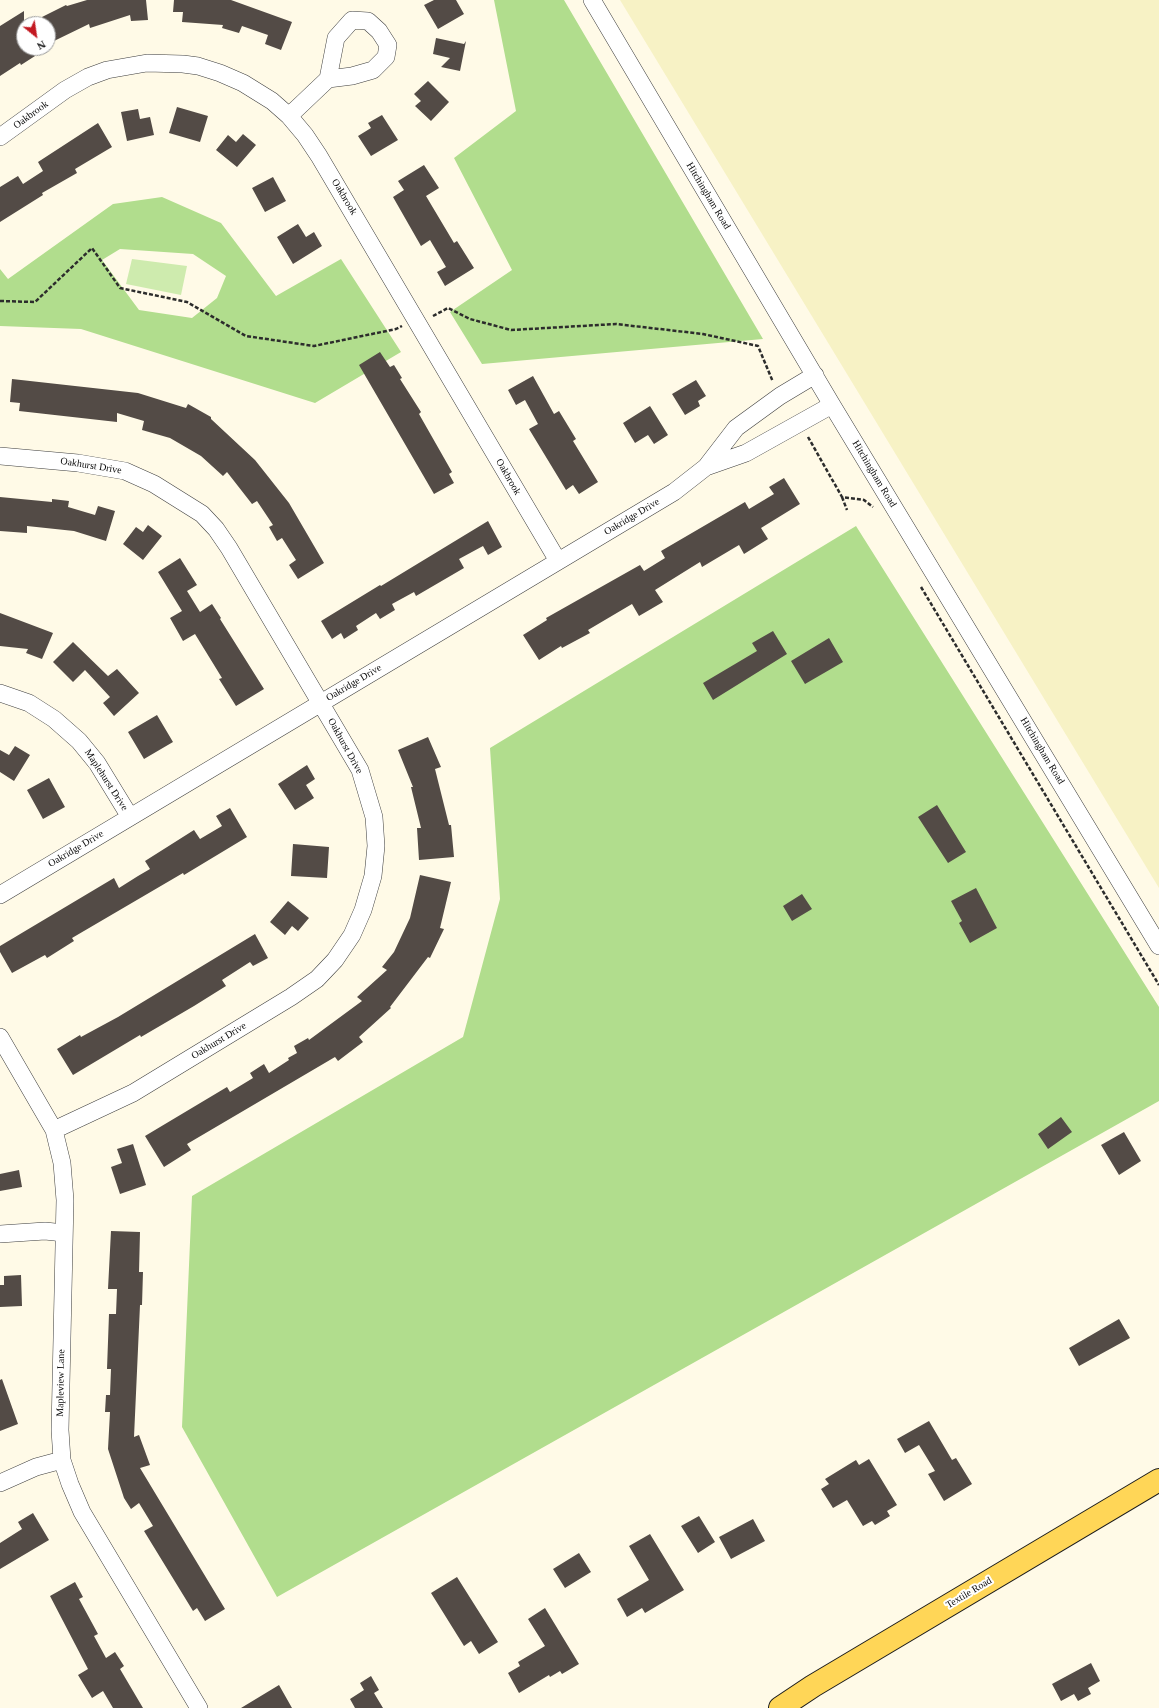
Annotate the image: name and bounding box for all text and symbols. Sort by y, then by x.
north arrow [16,16,56,56]
text: N [35,38,48,53]
street label: Oakbrook [11,98,51,132]
street label: Hitchingham Road [683,160,733,232]
street label: Oakbrook [329,177,359,217]
street label: Hitchingham Road [849,438,899,510]
street label: Oakhurst Drive [59,455,123,477]
street label: Oakbrook [493,457,523,497]
street label: Oakridge Drive [602,496,662,538]
street label: Oakridge Drive [324,662,384,704]
street label: Hitchingham Road [1017,715,1067,787]
street label: Oakhurst Drive [325,716,365,776]
street label: Maplehurst Drive [82,747,130,813]
street label: Oakridge Drive [46,828,106,870]
street label: Oakhurst Drive [189,1020,249,1062]
street label: Mapleview Lane [54,1349,68,1417]
street label: Textile Road [944,1575,994,1611]

